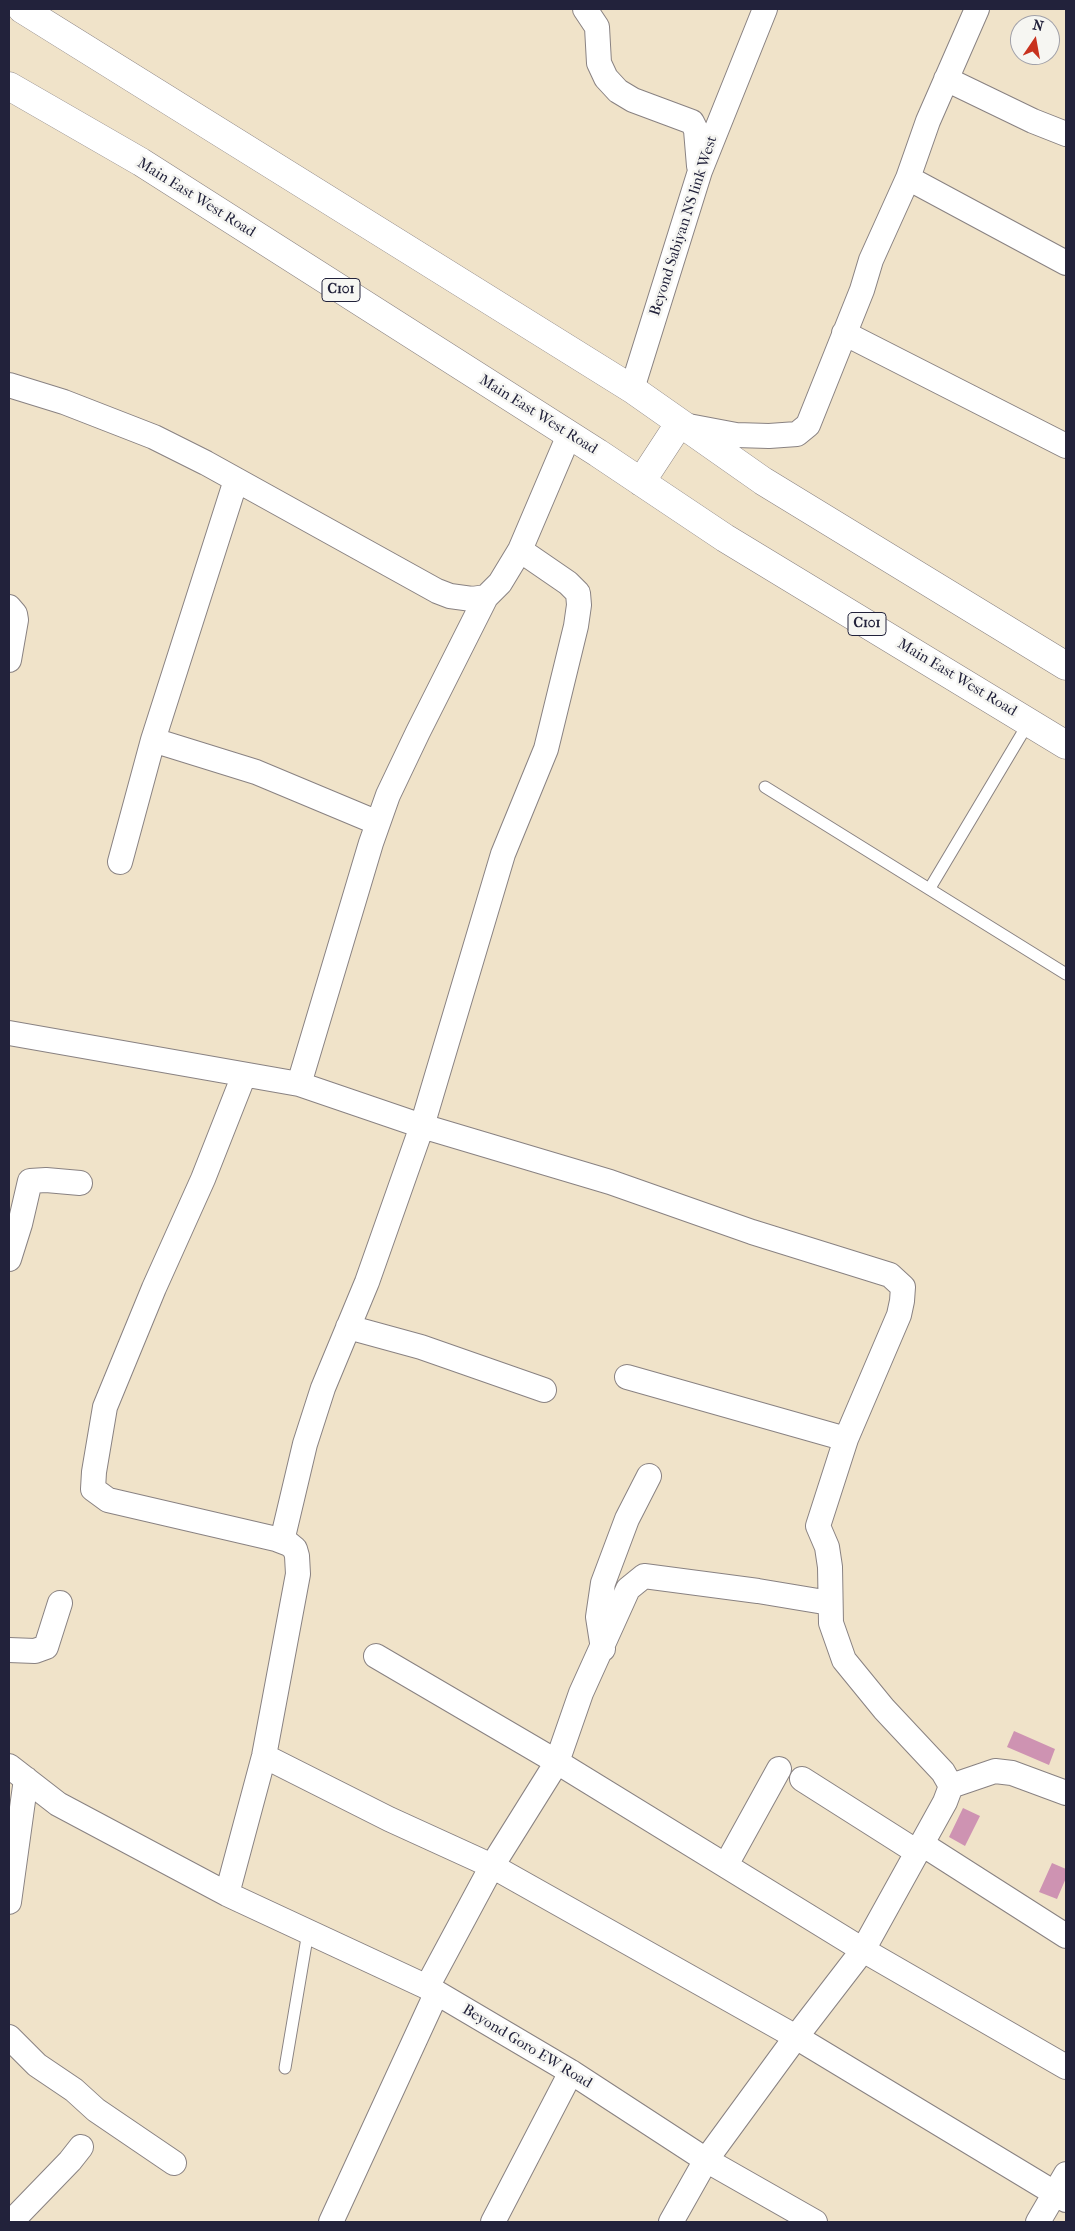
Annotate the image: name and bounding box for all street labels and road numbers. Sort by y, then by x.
street label: Beyond Sabiyan NS link West [646,134,722,318]
street label: Main East West Road [134,154,258,242]
road number: C101 [322,278,360,302]
street label: Main East West Road [476,371,600,459]
road number: C101 [848,612,886,636]
street label: Main East West Road [894,635,1020,721]
street label: Beyond Goro EW Road [459,2001,595,2093]

